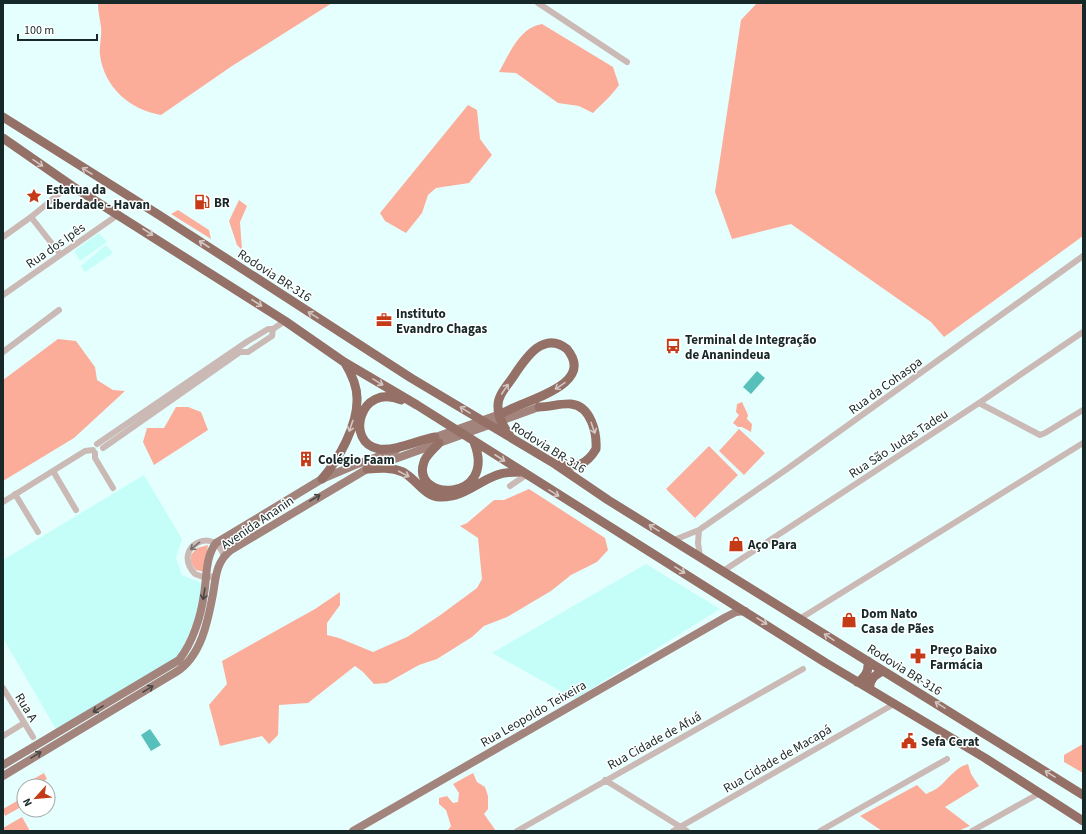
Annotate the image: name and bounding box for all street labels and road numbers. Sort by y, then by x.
street label: Rua dos Ipês [22,219,89,273]
street label: Rodovia BR-316 [234,245,315,307]
street label: Rua da Cohaspa [845,353,926,419]
street label: Rua São Judas Tadeu [845,405,952,483]
street label: Rodovia BR-316 [508,418,589,478]
street label: Avenida Ananin [218,492,298,554]
street label: Rodovia BR-316 [864,640,945,700]
street label: Rua Leopoldo Teixeira [477,676,590,752]
street label: Rua A [11,690,42,726]
street label: Rua Cidade de Afuá [604,708,705,774]
street label: Rua Cidade de Macapá [720,720,835,797]

